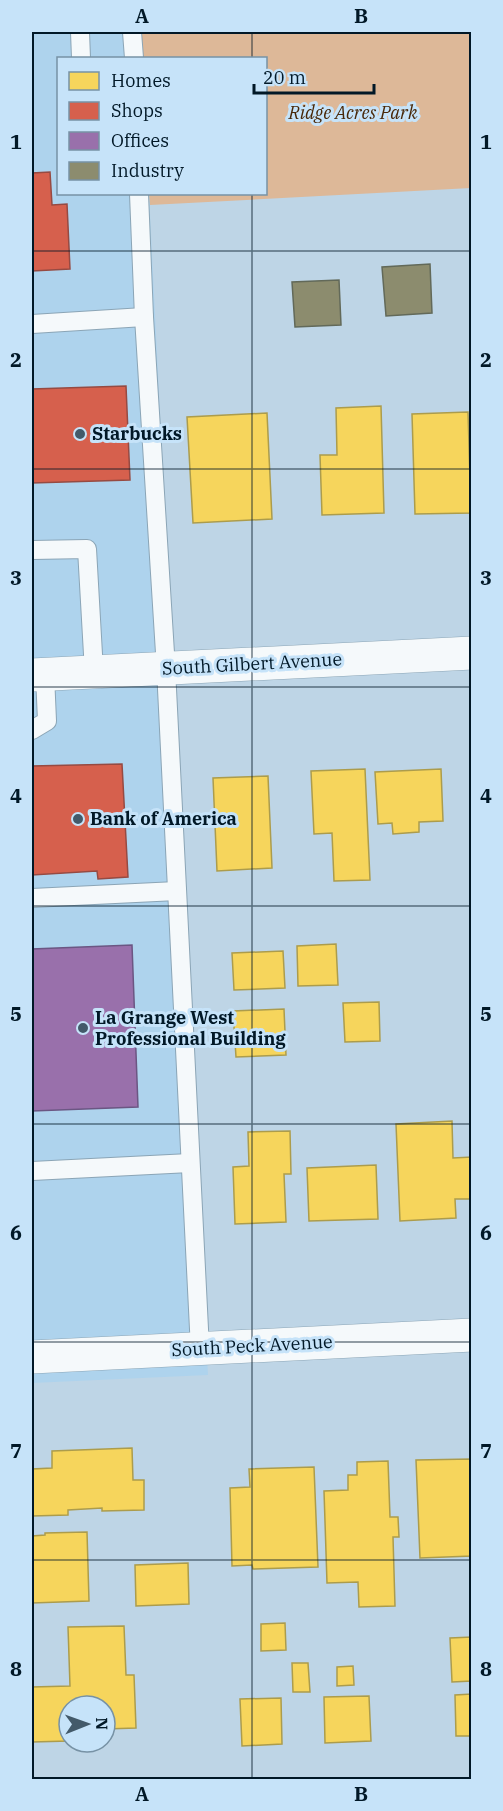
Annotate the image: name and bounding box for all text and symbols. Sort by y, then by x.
text: A [135,2,149,29]
text: B [354,2,368,29]
legend [57,57,267,195]
scale bar [254,57,374,95]
text: 20 m [263,66,306,89]
text: Homes [111,69,171,92]
text: Shops [111,99,163,122]
park label: Ridge Acres Park [287,101,418,124]
text: 1 [10,128,22,155]
text: 1 [480,128,492,155]
text: Offices [111,129,169,152]
text: Industry [111,159,184,182]
text: 2 [10,346,22,373]
text: 2 [480,346,492,373]
place label: Starbucks [92,422,182,445]
marker: Starbucks [73,427,87,441]
text: 3 [10,564,22,591]
text: 3 [480,564,492,591]
street label: South Gilbert Avenue [161,647,343,680]
text: 4 [10,782,22,809]
text: 4 [480,782,492,809]
place label: Bank of America [90,807,237,830]
marker: Bank of America [71,812,85,826]
text: 5 [10,1000,22,1027]
text: 5 [480,1000,492,1027]
place label: La Grange West Professional Building [95,1006,286,1050]
marker: La Grange West Professional Building [76,1021,90,1035]
text: 6 [10,1219,22,1246]
text: 6 [480,1219,492,1246]
street label: South Peck Avenue [171,1330,333,1361]
text: 7 [10,1437,22,1464]
text: 7 [480,1437,492,1464]
text: 8 [10,1655,22,1682]
text: 8 [480,1655,492,1682]
north arrow [57,1694,117,1754]
text: N [92,1717,112,1730]
text: A [135,1780,149,1807]
text: B [354,1780,368,1807]

